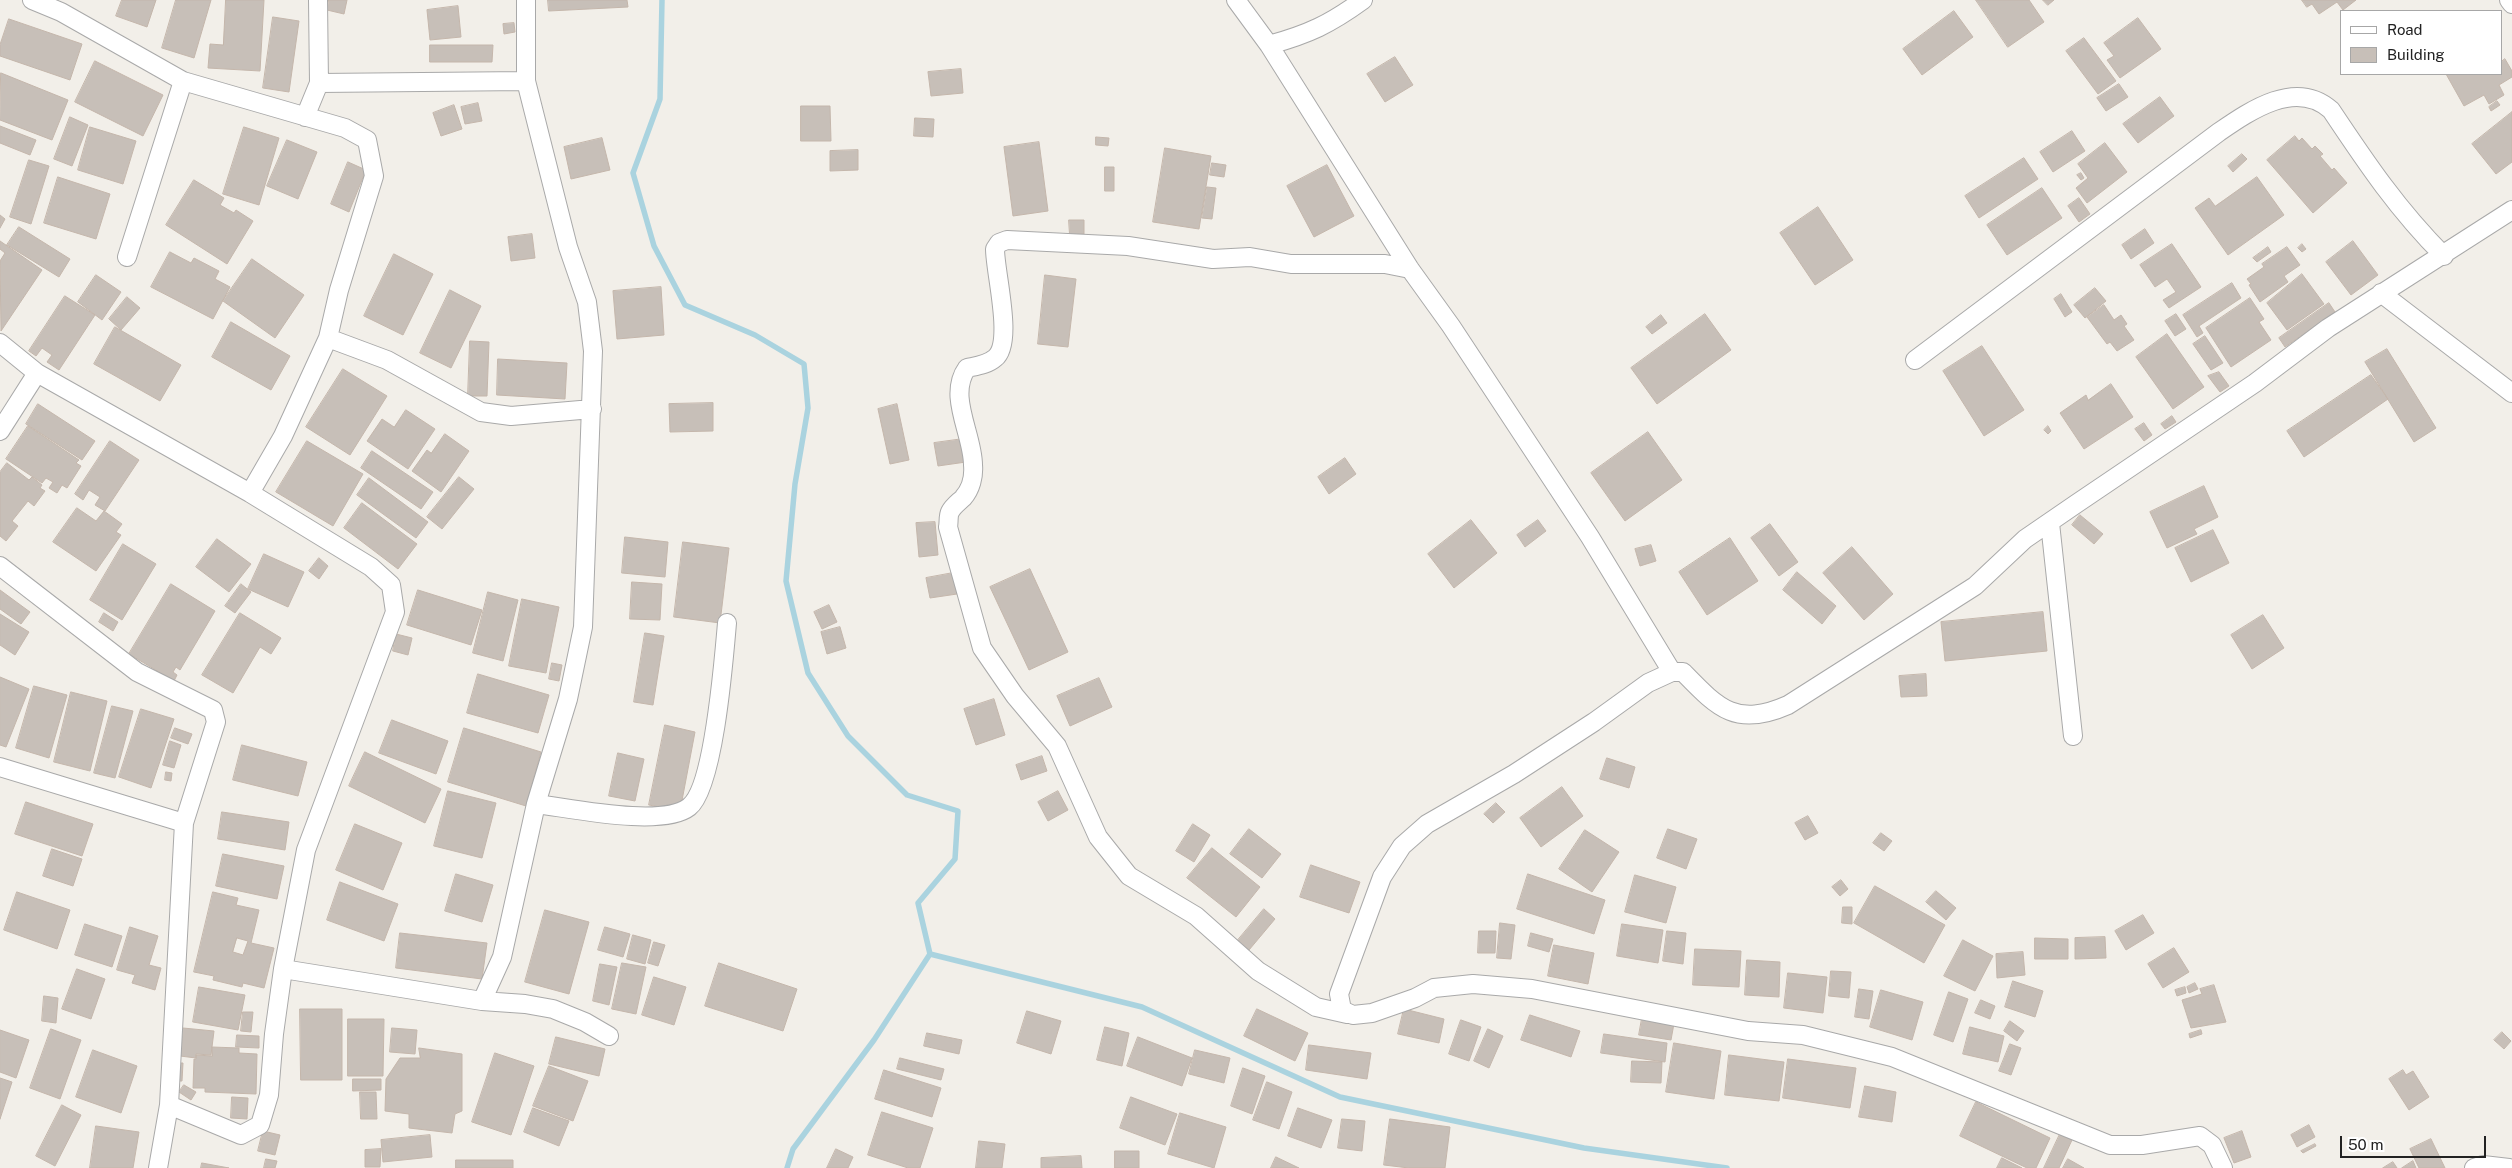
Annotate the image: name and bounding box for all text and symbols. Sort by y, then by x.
legend [2340,10,2502,75]
text: Road [2387,21,2423,38]
text: Building [2387,46,2445,63]
scale bar [2342,1126,2488,1158]
text: 50 m [2348,1136,2383,1153]

